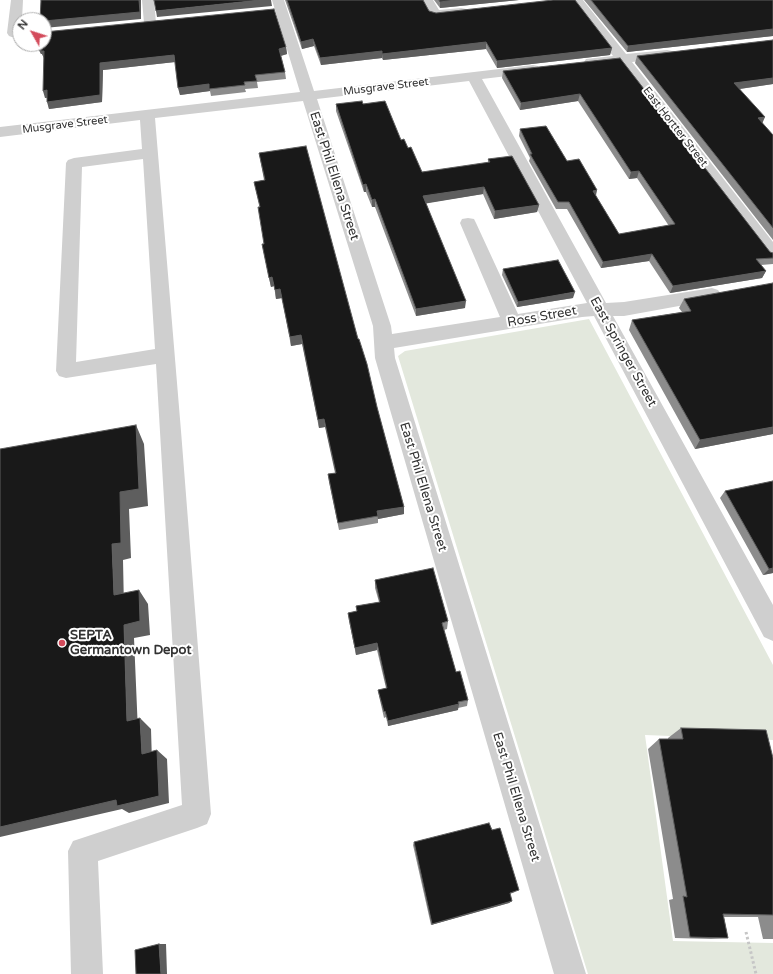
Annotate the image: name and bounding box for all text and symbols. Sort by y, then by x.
north arrow [12,12,52,52]
text: N [15,17,31,32]
street label: Musgrave Street [343,75,429,99]
street label: East Hortter Street [640,85,710,169]
street label: East Phil Ellena Street [306,110,362,242]
street label: Musgrave Street [22,113,108,137]
street label: East Springer Street [586,294,660,410]
street label: Ross Street [506,303,578,331]
street label: East Phil Ellena Street [396,420,450,554]
place label: SEPTA Germantown Depot [70,628,191,659]
marker: SEPTA Germantown Depot [57,638,67,648]
street label: East Phil Ellena Street [489,730,543,864]

